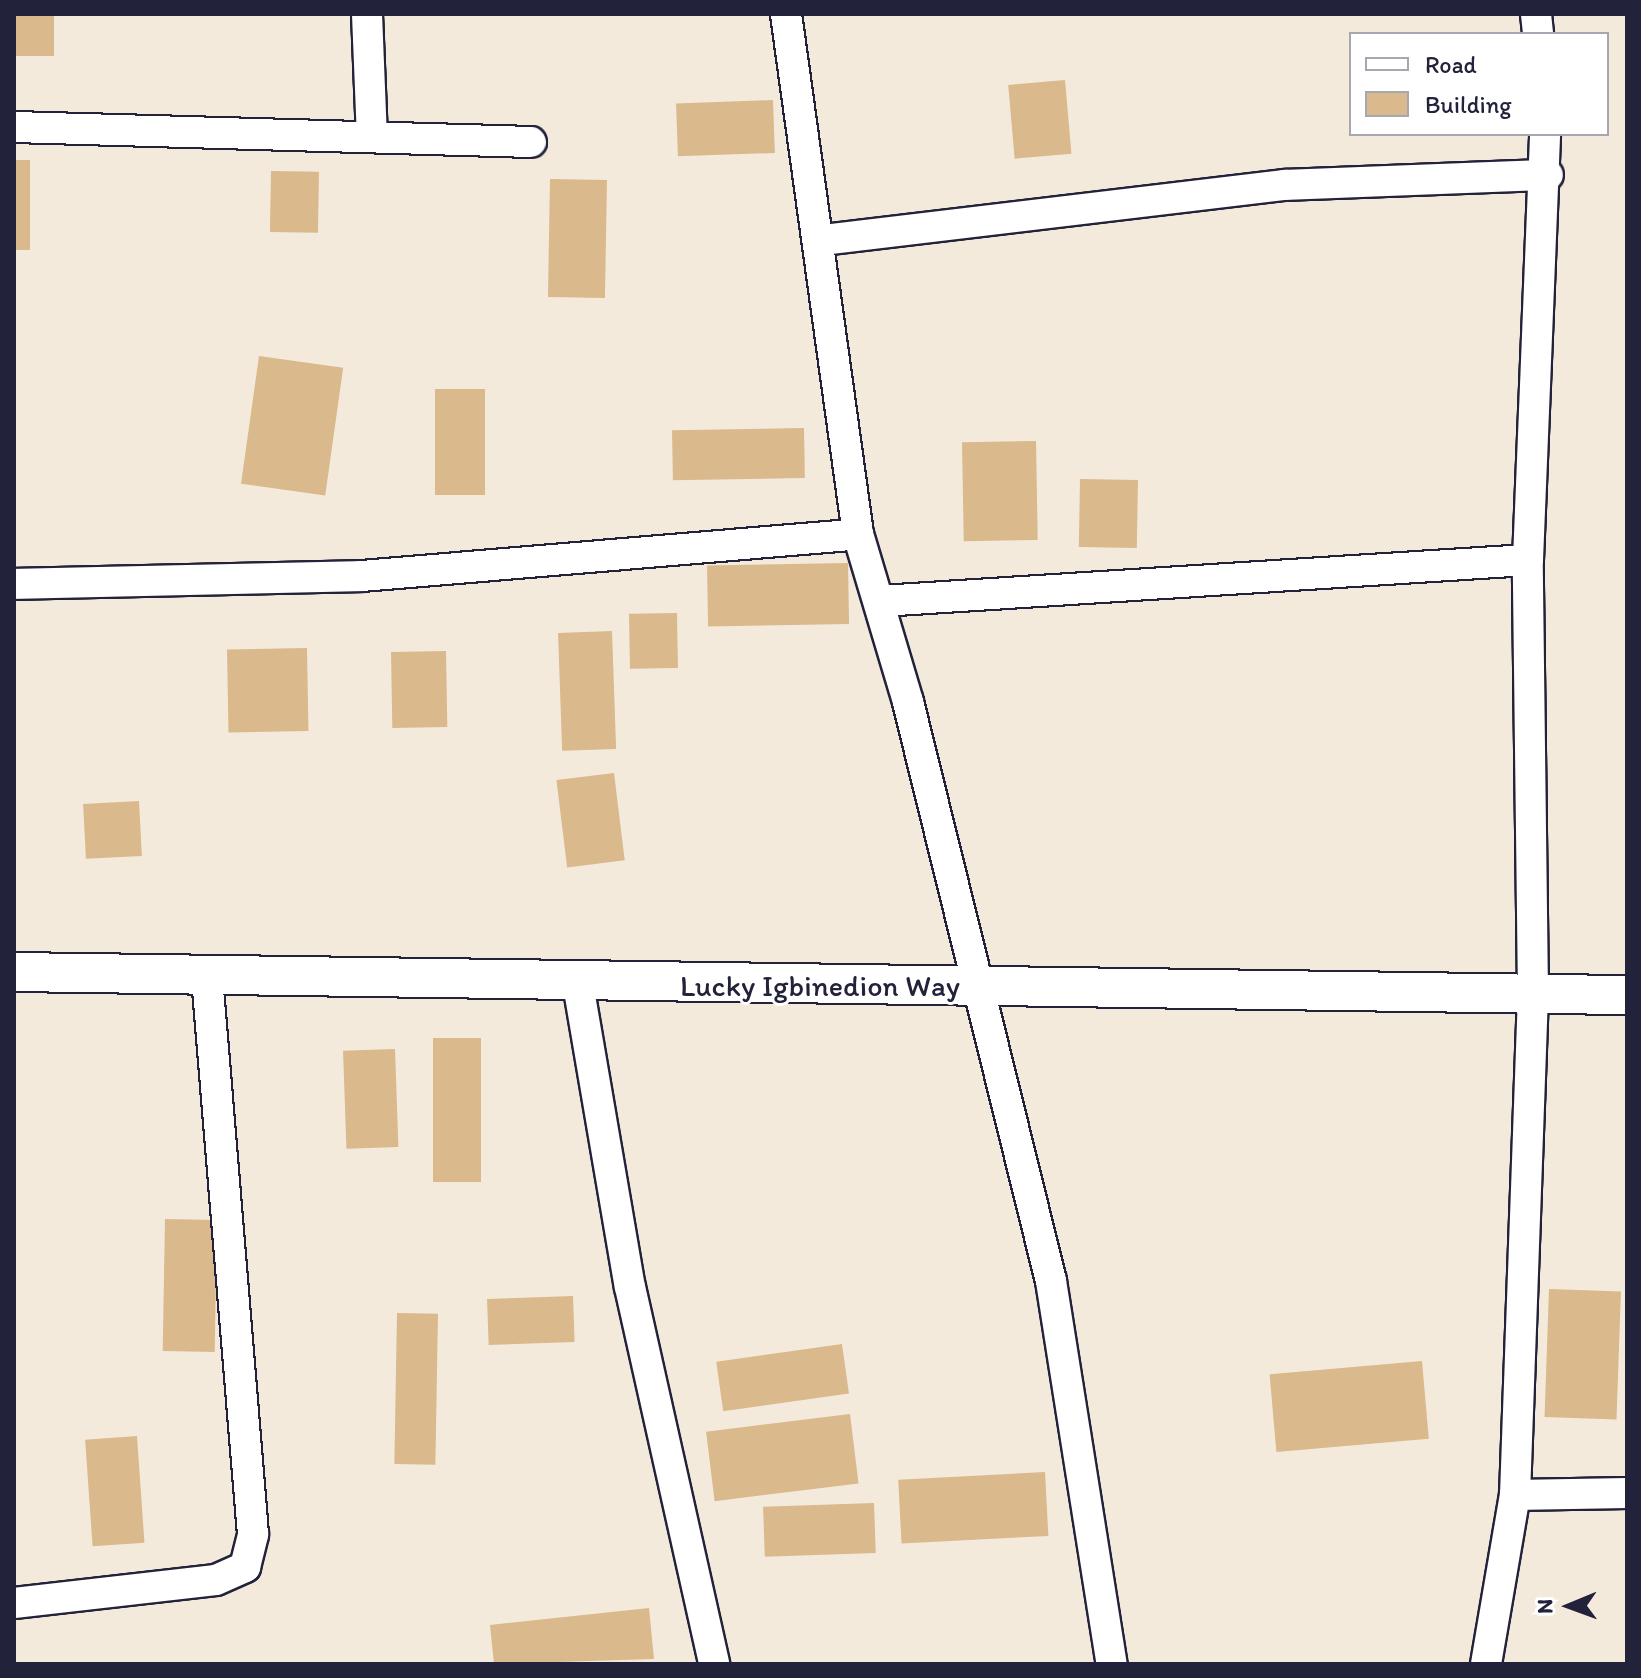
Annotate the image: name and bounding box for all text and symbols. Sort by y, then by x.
legend [1349,32,1609,136]
text: Road [1425,50,1477,79]
text: Building [1425,90,1512,119]
street label: Lucky Igbinedion Way [680,968,960,1004]
north arrow [1529,1566,1609,1646]
text: N [1531,1599,1558,1614]

